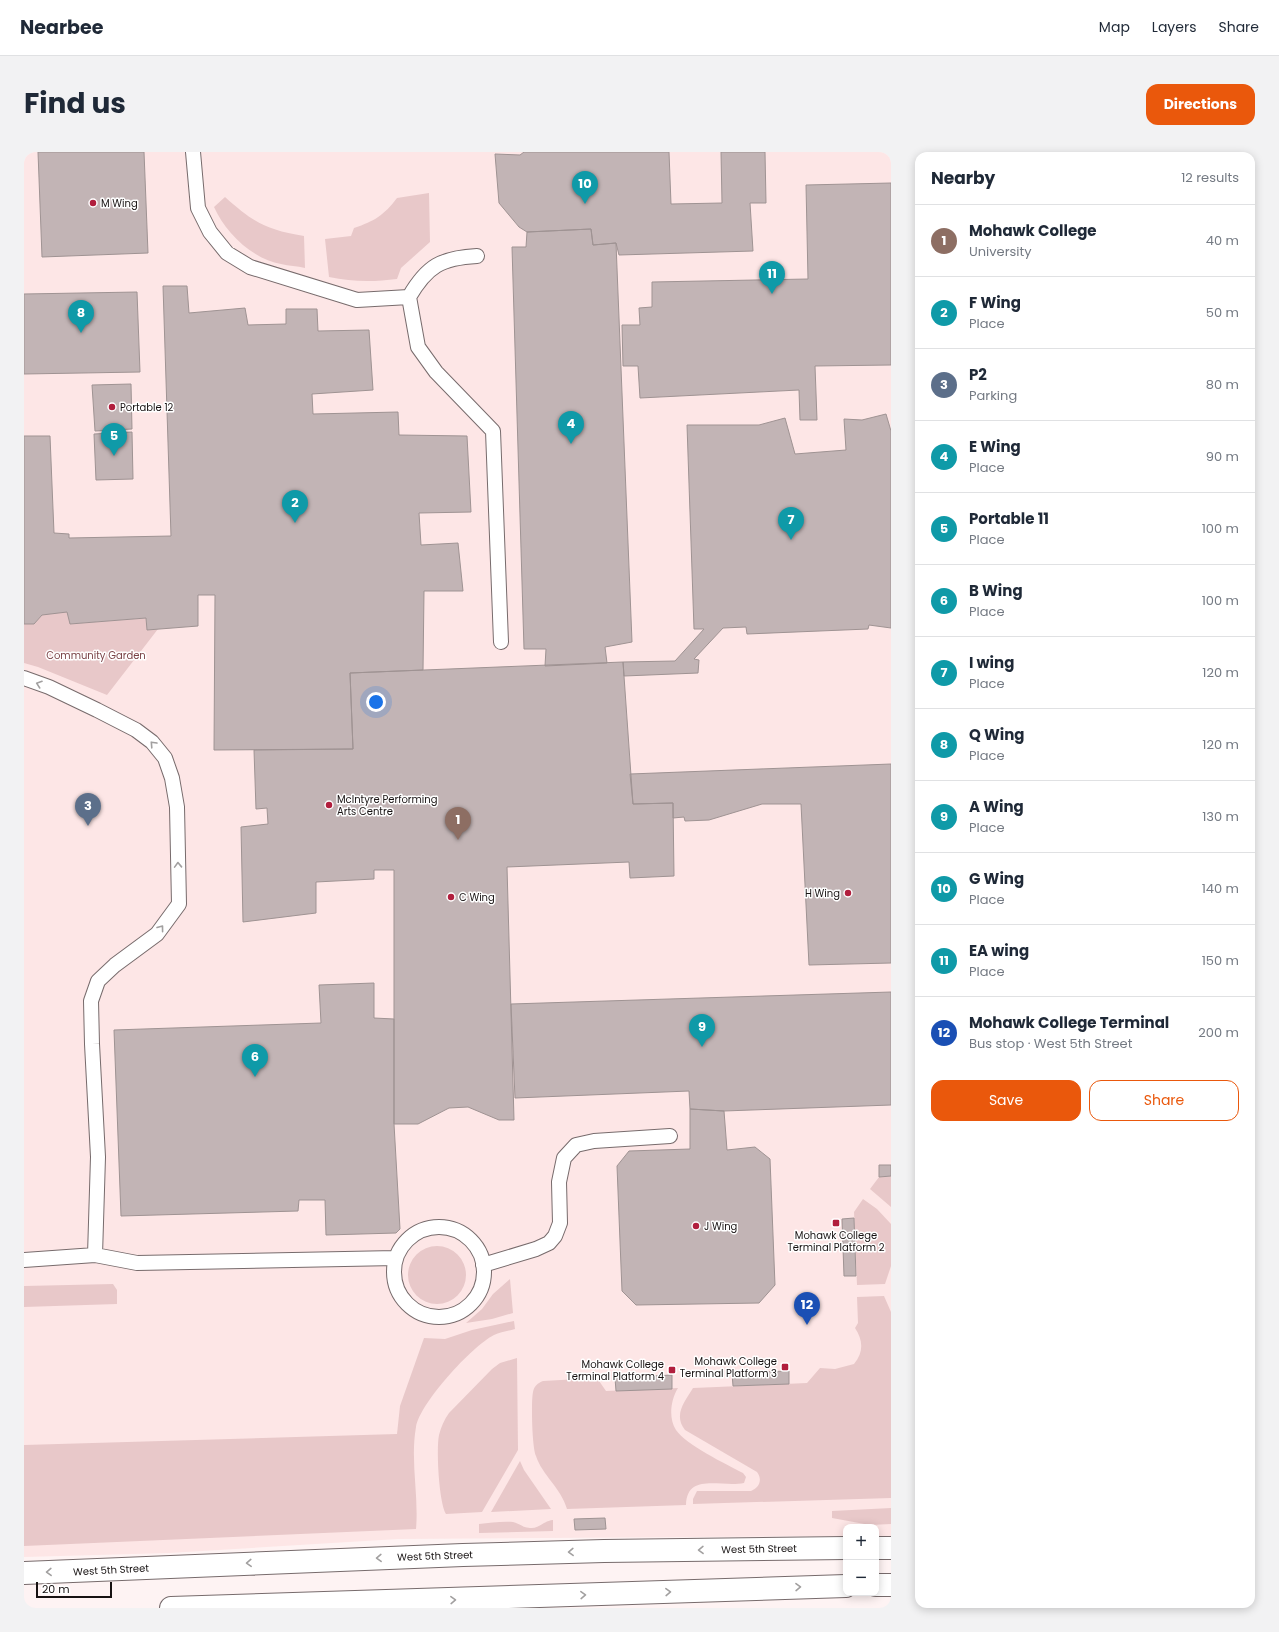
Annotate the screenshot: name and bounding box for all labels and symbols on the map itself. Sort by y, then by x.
pin: 10 [572,171,598,204]
place label: M Wing [101,196,138,211]
marker: M Wing [88,198,98,208]
pin: 11 [759,261,785,294]
pin: 8 [68,300,94,333]
place label: Portable 12 [120,400,174,415]
marker: Portable 12 [107,402,117,412]
pin: 4 [558,411,584,444]
pin: 5 [101,423,127,456]
pin: 2 [282,490,308,523]
pin: 7 [778,507,804,540]
park label: Community Garden [46,648,146,663]
one-way arrow [36,680,43,688]
your location [366,692,386,712]
one-way arrow [151,742,158,749]
place label: McIntyre Performing Arts Centre [337,792,437,819]
pin: 3 [75,793,101,826]
marker: McIntyre Performing Arts Centre [324,800,334,810]
pin: 1 [445,807,471,840]
one-way arrow [174,862,182,868]
place label: H Wing [805,886,840,901]
marker: H Wing [843,888,853,898]
place label: C Wing [459,890,495,905]
marker: C Wing [446,892,456,902]
one-way arrow [156,925,163,932]
pin: 9 [689,1014,715,1047]
pin: 6 [242,1044,268,1077]
marker: Mohawk College Terminal Platform 2 [831,1218,841,1228]
place label: J Wing [704,1219,737,1234]
marker: J Wing [691,1221,701,1231]
place label: Mohawk College Terminal Platform 2 [787,1228,885,1255]
pin: 12 [794,1292,820,1325]
place label: Mohawk College Terminal Platform 3 [680,1354,777,1381]
place label: Mohawk College Terminal Platform 4 [566,1357,664,1384]
marker: Mohawk College Terminal Platform 3 [780,1362,790,1372]
marker: Mohawk College Terminal Platform 4 [667,1365,677,1375]
street label: West 5th Street [721,1541,797,1557]
one-way arrow [698,1546,704,1554]
street label: West 5th Street [397,1547,473,1565]
one-way arrow [568,1548,574,1556]
one-way arrow [376,1553,382,1562]
one-way arrow [246,1558,252,1567]
street label: West 5th Street [73,1561,150,1579]
one-way arrow [46,1568,52,1577]
scale bar [36,1580,112,1599]
one-way arrow [795,1583,801,1592]
one-way arrow [665,1588,671,1597]
one-way arrow [580,1591,586,1600]
one-way arrow [450,1595,456,1604]

